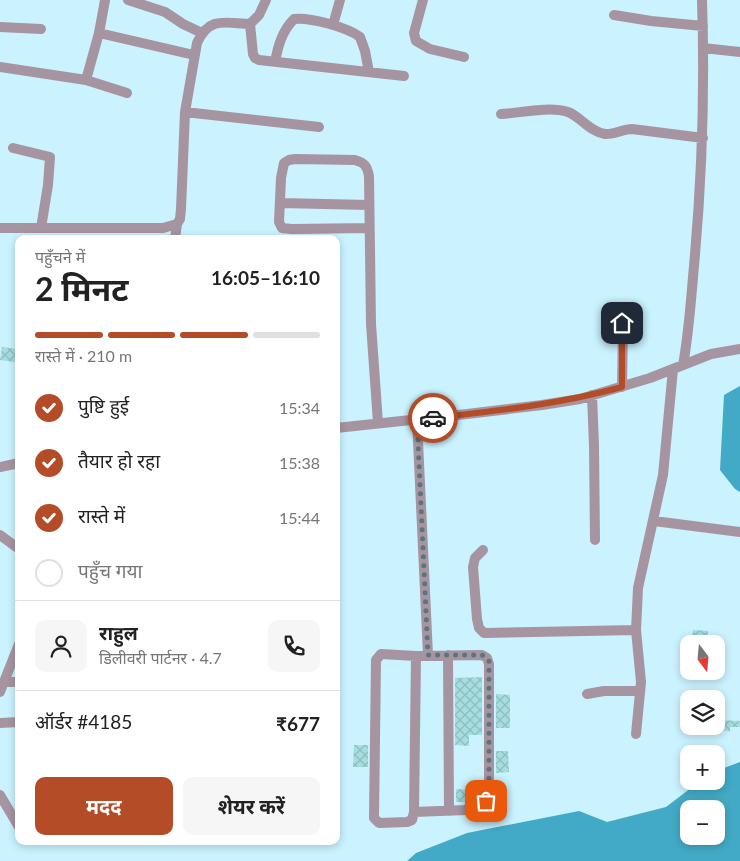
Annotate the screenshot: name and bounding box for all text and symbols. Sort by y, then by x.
text: पहुँचने में [35,247,85,266]
text: 16:05–16:10 [211,266,320,289]
text: 2 मिनट [35,269,129,308]
pin [601,302,643,344]
icon: home [608,309,636,337]
text: रास्ते में · 210 m [35,346,132,365]
courier [408,393,458,443]
icon: check [35,394,63,422]
text: पुष्टि हुई [78,394,129,417]
text: 15:34 [279,398,320,417]
icon: car [419,404,447,432]
icon: check [35,449,63,477]
text: तैयार हो रहा [78,449,160,472]
text: 15:38 [279,453,320,472]
icon: check [35,504,63,532]
text: रास्ते में [78,504,125,527]
text: 15:44 [279,508,320,527]
text: पहुँच गया [78,559,142,582]
button: person [35,620,87,672]
button: phone [268,620,320,672]
text: राहुल [99,621,138,644]
north arrow [680,635,725,680]
map controls [680,635,725,845]
text: डिलीवरी पार्टनर · 4.7 [99,648,222,667]
button: layers [680,690,725,735]
text: ऑर्डर #4185 [35,710,132,733]
text: ₹677 [276,712,320,735]
button: + [680,745,725,790]
button: मदद [35,777,173,835]
button: शेयर करें [183,777,320,835]
pin [465,780,507,822]
icon: bag [472,787,500,815]
button: − [680,800,725,845]

